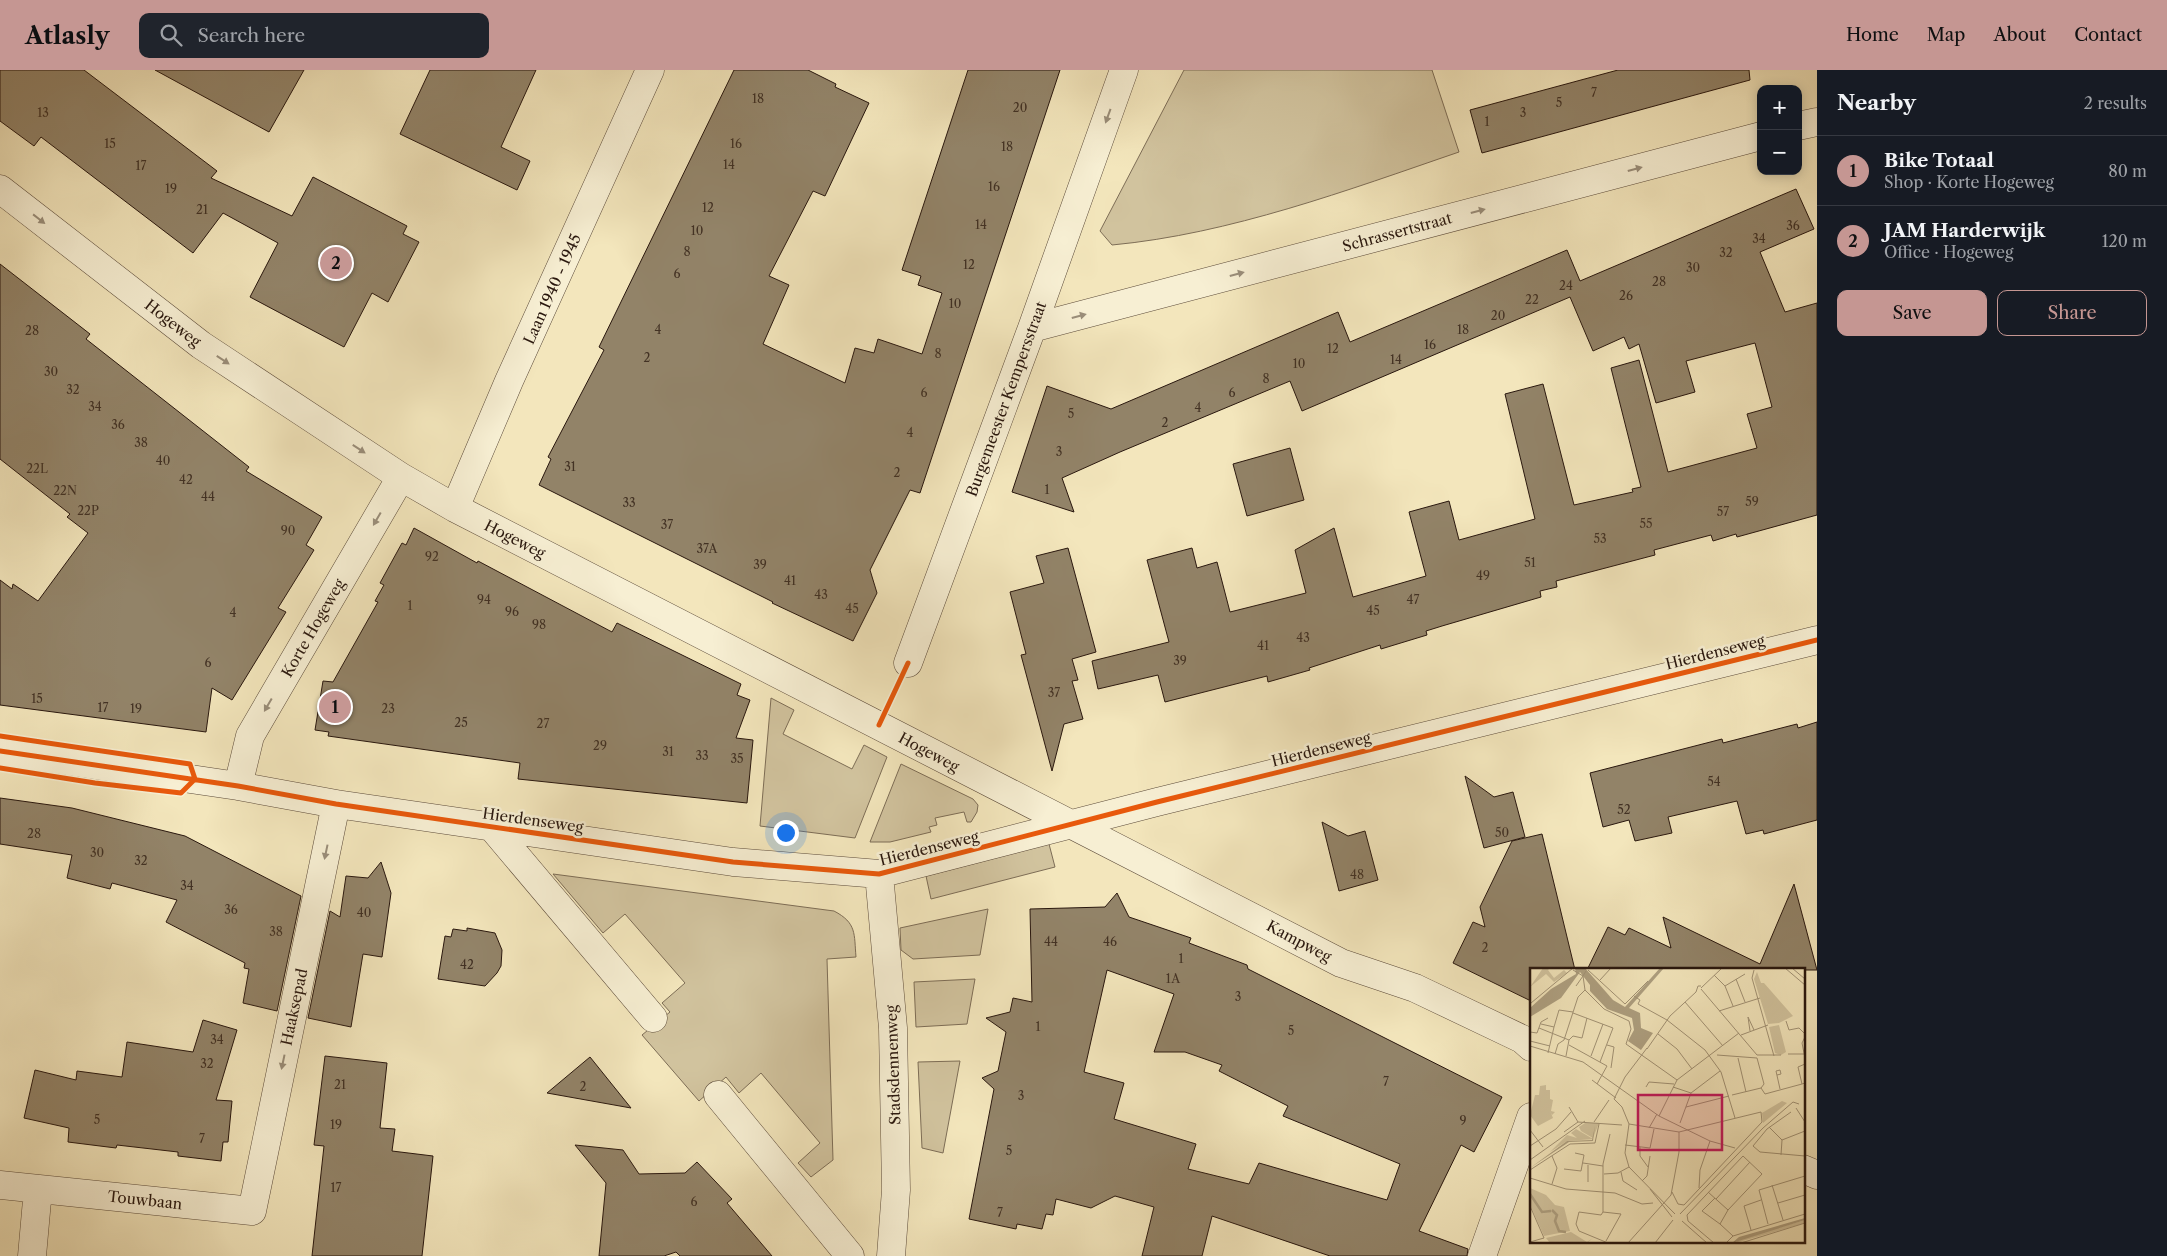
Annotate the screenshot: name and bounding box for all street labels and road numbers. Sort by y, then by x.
street label: Schrassertstraat [1340,208,1455,256]
street label: Laan 1940 - 1945 [519,231,585,347]
street label: Hogeweg [141,295,205,351]
street label: Burgemeester Kempersstraat [962,298,1050,499]
street label: Hogeweg [481,516,549,562]
street label: Korte Hogeweg [277,575,349,681]
street label: Hierdenseweg [1663,630,1767,674]
street label: Hierdenseweg [1269,727,1373,771]
street label: Hogeweg [895,728,963,776]
street label: Hierdenseweg [481,804,585,837]
street label: Hierdenseweg [877,826,981,870]
street label: Kampweg [1263,916,1335,966]
street label: Haaksepad [277,967,311,1047]
street label: Stadsdennenweg [881,1005,905,1125]
street label: Touwbaan [107,1187,184,1213]

